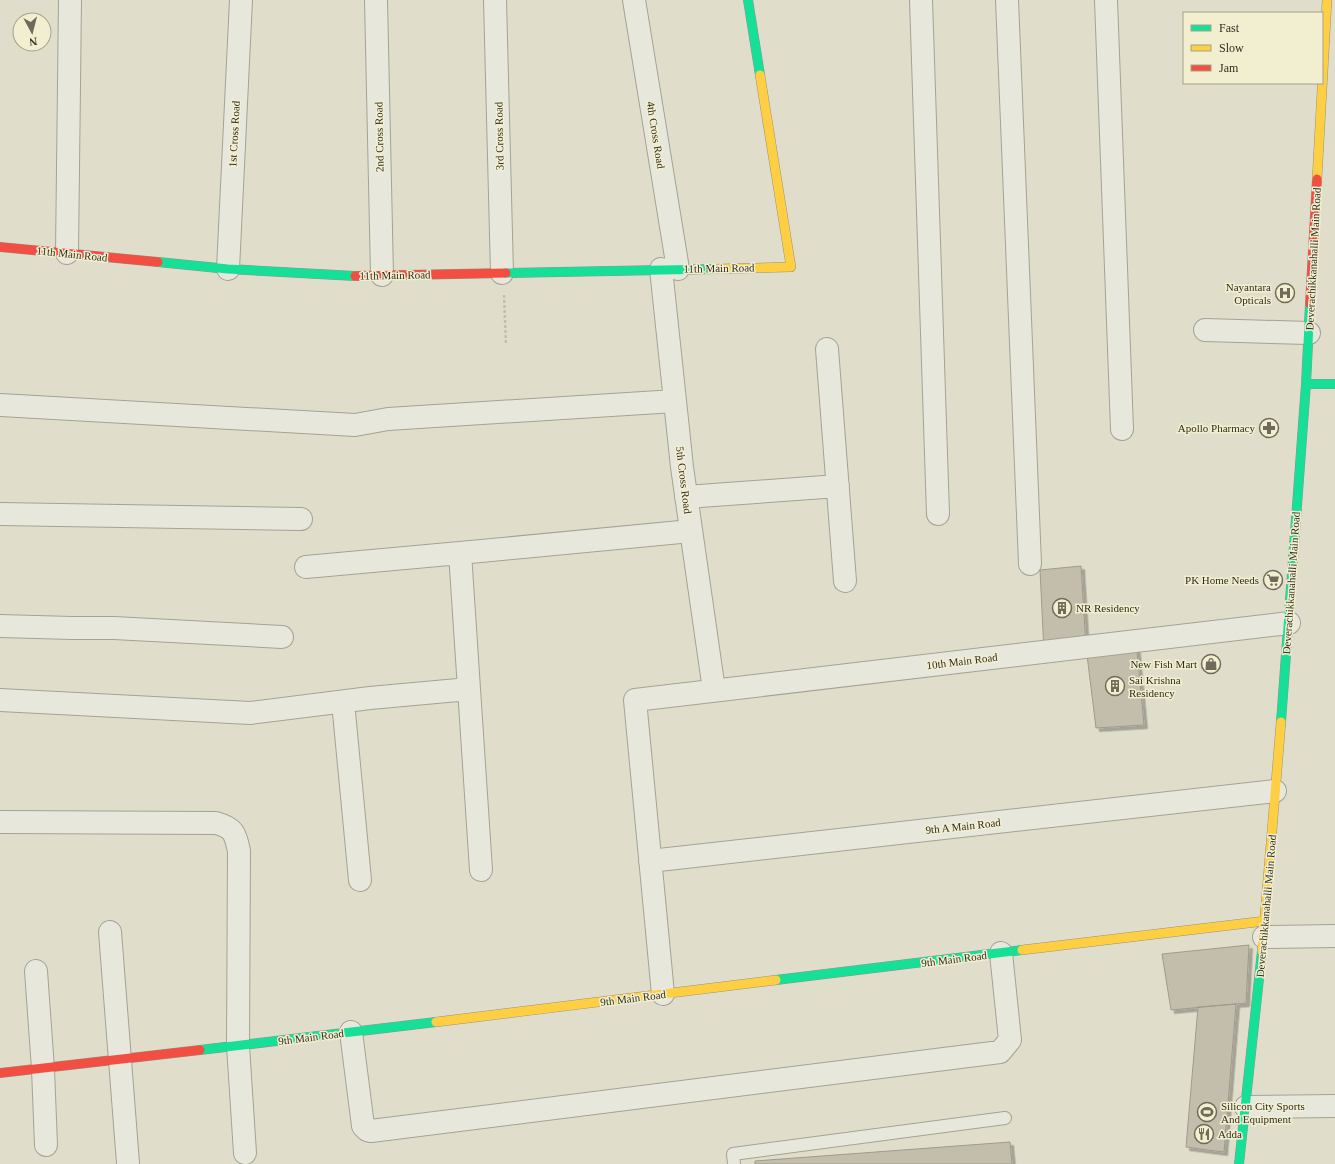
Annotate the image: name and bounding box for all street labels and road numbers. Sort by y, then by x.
street label: 1st Cross Road [226,100,242,168]
street label: 2nd Cross Road [372,101,386,172]
street label: 3rd Cross Road [492,101,506,170]
street label: 4th Cross Road [645,101,667,170]
street label: Deverachikkanahalli Main Road [1303,187,1323,331]
street label: 11th Main Road [36,244,108,264]
street label: 11th Main Road [683,261,755,275]
street label: 11th Main Road [359,268,431,282]
street label: 5th Cross Road [674,446,694,515]
street label: Deverachikkanahalli Main Road [1280,511,1302,655]
street label: 10th Main Road [926,651,999,671]
street label: 9th A Main Road [925,816,1002,836]
street label: Deverachikkanahalli Main Road [1254,834,1278,978]
street label: 9th Main Road [921,949,988,969]
street label: 9th Main Road [600,988,667,1008]
street label: 9th Main Road [278,1027,345,1047]

